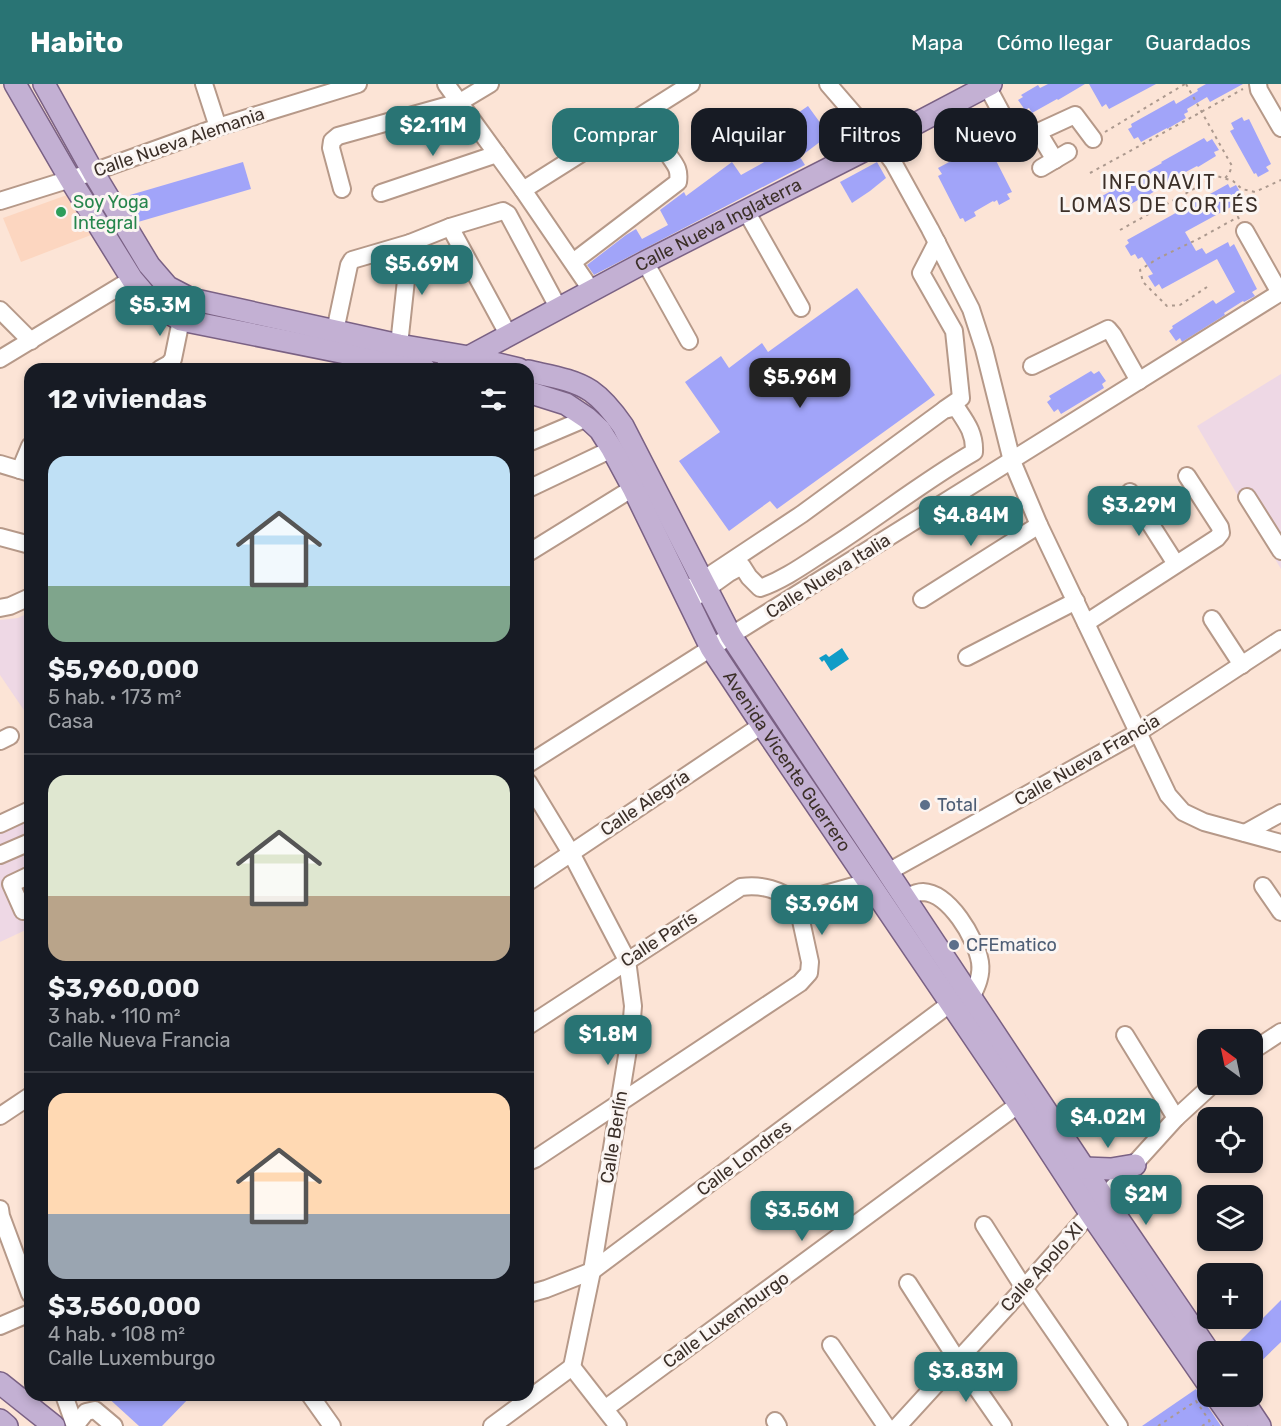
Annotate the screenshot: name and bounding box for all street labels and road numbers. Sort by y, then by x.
street label: Calle Nueva Alemania [91,102,267,182]
street label: Calle Nueva Inglaterra [631,173,805,276]
street label: Calle Nueva Italia [762,529,894,623]
street label: Avenida Vicente Guerrero [718,667,856,856]
street label: Calle Nueva Francia [1010,709,1164,811]
street label: Calle Alegría [596,765,694,841]
street label: Calle París [617,906,701,972]
street label: Calle Berlín [596,1089,632,1185]
street label: Calle Londres [692,1115,796,1201]
street label: Calle Apolo XI [996,1218,1088,1316]
street label: Calle Luxemburgo [659,1267,793,1373]

